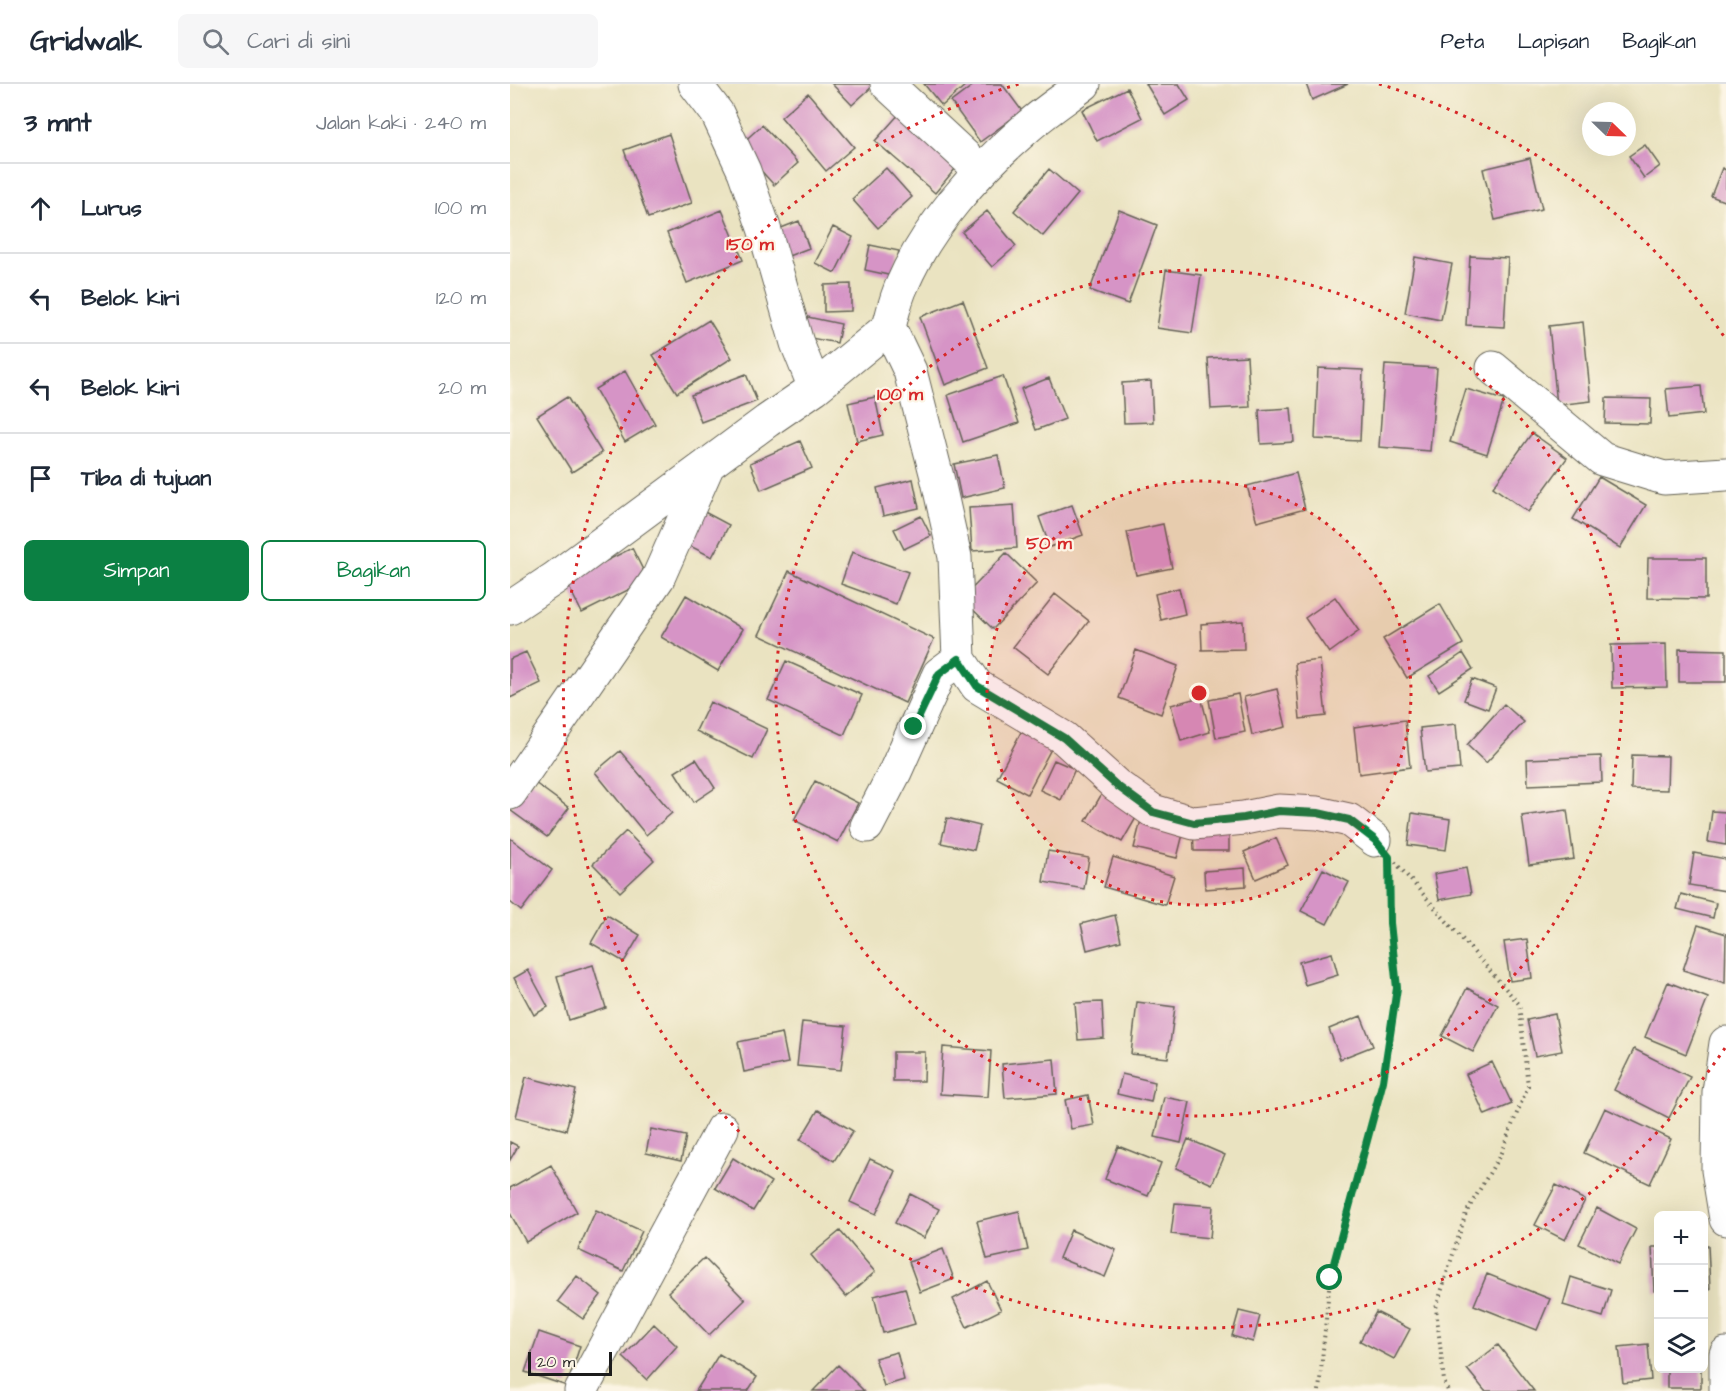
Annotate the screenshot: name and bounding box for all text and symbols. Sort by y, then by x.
search box [178,14,598,68]
text: Gridwalk [30,22,142,61]
icon: search [199,25,232,58]
text: Cari di sini [247,26,350,57]
text: Peta [1441,27,1484,56]
text: Lapisan [1517,27,1589,56]
text: Bagikan [1622,27,1696,56]
north arrow [1582,102,1636,156]
text: 3 mnt [24,105,91,141]
text: Jalan kaki · 240 m [316,109,486,137]
icon: ahead [24,192,57,225]
text: Lurus [81,193,142,224]
text: 100 m [435,194,486,222]
text: 150 m [726,232,775,257]
icon: left [24,282,57,315]
text: Belok kiri [81,283,179,314]
text: 120 m [436,284,486,312]
icon: left [24,372,57,405]
text: Belok kiri [81,373,179,404]
text: 20 m [438,374,486,402]
text: 100 m [877,382,924,407]
icon: arrive [24,462,57,495]
text: Tiba di tujuan [81,463,211,494]
text: 50 m [1026,531,1073,556]
button: Simpan [24,540,249,601]
button: Bagikan [261,540,486,601]
centre of rings [1189,683,1209,703]
route end [900,713,926,739]
map controls [1654,1211,1708,1373]
button: + [1654,1211,1708,1265]
route start [1316,1264,1342,1290]
button: − [1654,1265,1708,1319]
button: layers [1654,1319,1708,1373]
scale bar [528,1349,612,1376]
text: 20 m [537,1351,575,1373]

